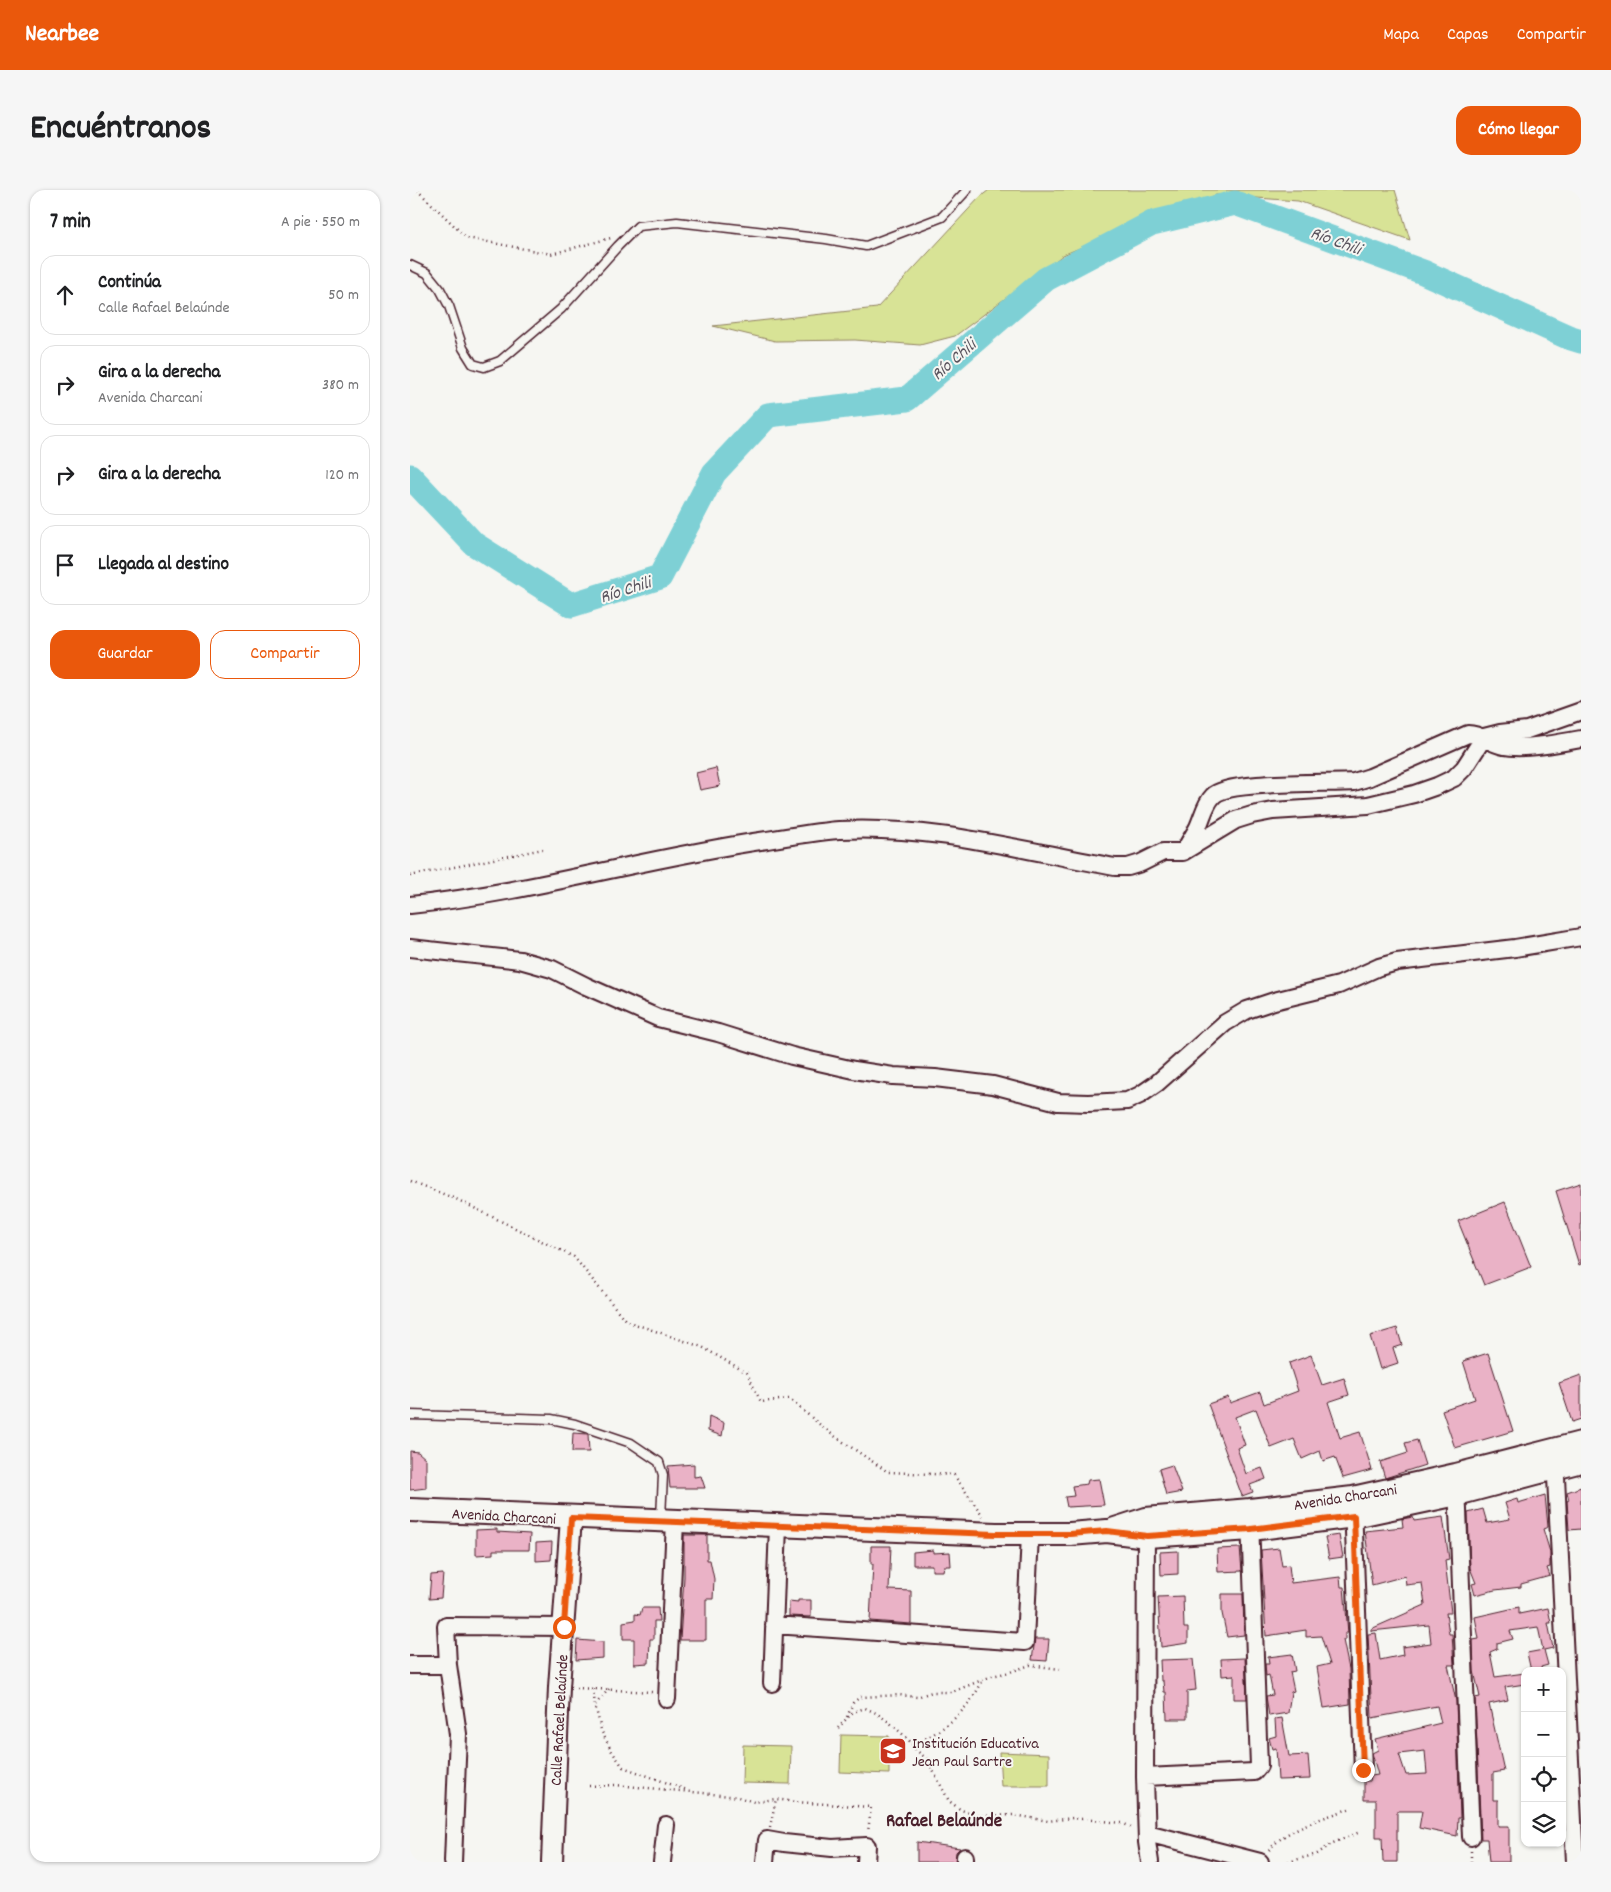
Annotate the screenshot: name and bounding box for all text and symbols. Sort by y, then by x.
text: Nearbee [25,18,99,52]
text: Mapa [1383,23,1419,48]
text: Capas [1447,23,1489,48]
text: Compartir [1517,23,1586,48]
text: Encuéntranos [30,105,211,155]
button: Cómo llegar [1456,106,1581,155]
text: 7 min [50,208,91,238]
text: A pie · 550 m [281,211,360,234]
water label: Río Chili [1306,222,1366,264]
text: Continúa [98,270,161,297]
icon: ahead [51,281,79,309]
text: 50 m [328,284,359,307]
text: Calle Rafael Belaúnde [98,297,229,320]
water label: Río Chili [927,333,985,387]
text: Gira a la derecha [98,360,220,387]
icon: right [51,371,79,399]
text: 380 m [322,374,359,397]
text: Avenida Charcani [98,387,202,410]
icon: right [51,461,79,489]
text: Gira a la derecha [98,462,220,489]
text: 120 m [325,464,359,487]
icon: arrive [51,551,79,579]
text: Llegada al destino [98,552,229,579]
water label: Río Chili [597,571,657,611]
button: Guardar [50,630,200,679]
button: Compartir [210,630,360,679]
street label: Avenida Charcani [1292,1479,1399,1518]
street label: Avenida Charcani [451,1503,557,1532]
route start [553,1616,576,1639]
street label: Calle Rafael Belaúnde [546,1654,575,1786]
map controls [1521,1667,1566,1847]
button: + [1521,1667,1566,1712]
button: − [1521,1712,1566,1757]
place label: Institución Educativa Jean Paul Sartre [912,1733,1039,1774]
school or university icon: Institución Educativa Jean Paul Sartre [878,1736,908,1766]
button: locate [1521,1757,1566,1802]
route end [1352,1759,1375,1782]
button: layers [1521,1802,1566,1847]
district label: Rafael Belaúnde [886,1809,1002,1836]

